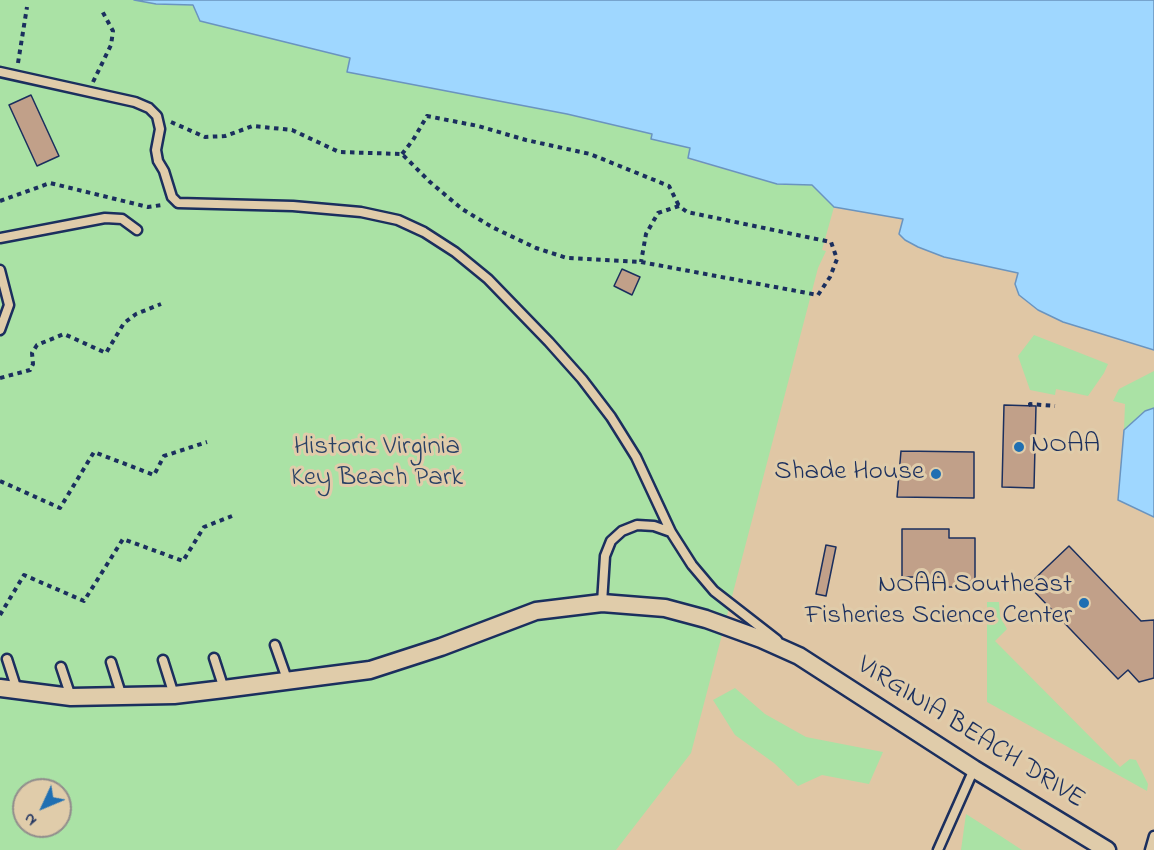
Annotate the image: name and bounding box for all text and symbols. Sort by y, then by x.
place label: NOAA [1031,431,1100,463]
park label: Historic Virginia Key Beach Park [291,433,463,496]
marker: NOAA [1012,440,1026,454]
place label: Shade House [774,458,924,490]
marker: Shade House [929,467,943,481]
place label: NOAA Southeast Fisheries Science Center [805,571,1072,634]
marker: NOAA Southeast Fisheries Science Center [1077,596,1091,610]
street label: VIRGINIA BEACH DRIVE [850,651,1090,817]
north arrow [12,778,72,838]
text: N [18,807,43,831]

